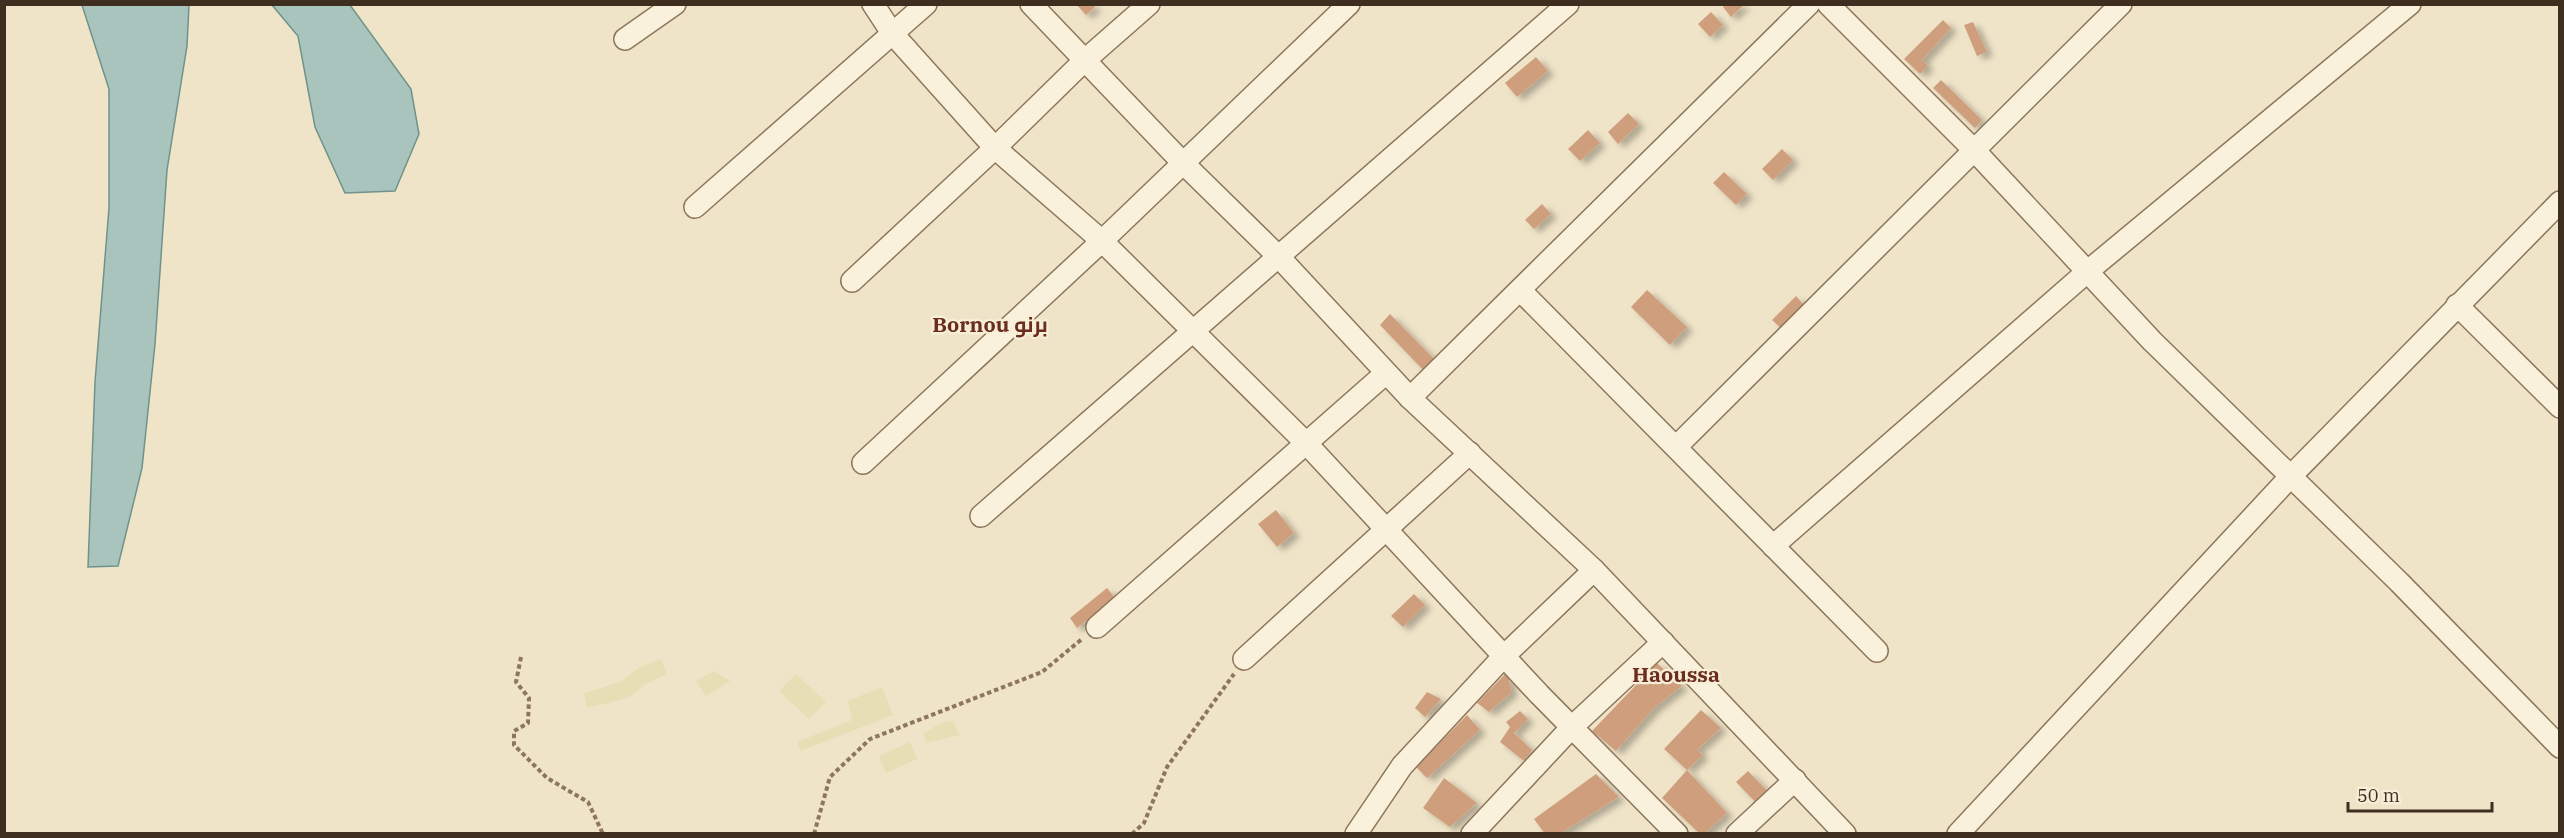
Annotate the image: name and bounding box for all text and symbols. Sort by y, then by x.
district label: Bornou برنو [932,310,1048,338]
district label: Haoussa [1632,660,1720,688]
scale bar [2348,775,2492,813]
text: 50 m [2357,784,2400,807]

